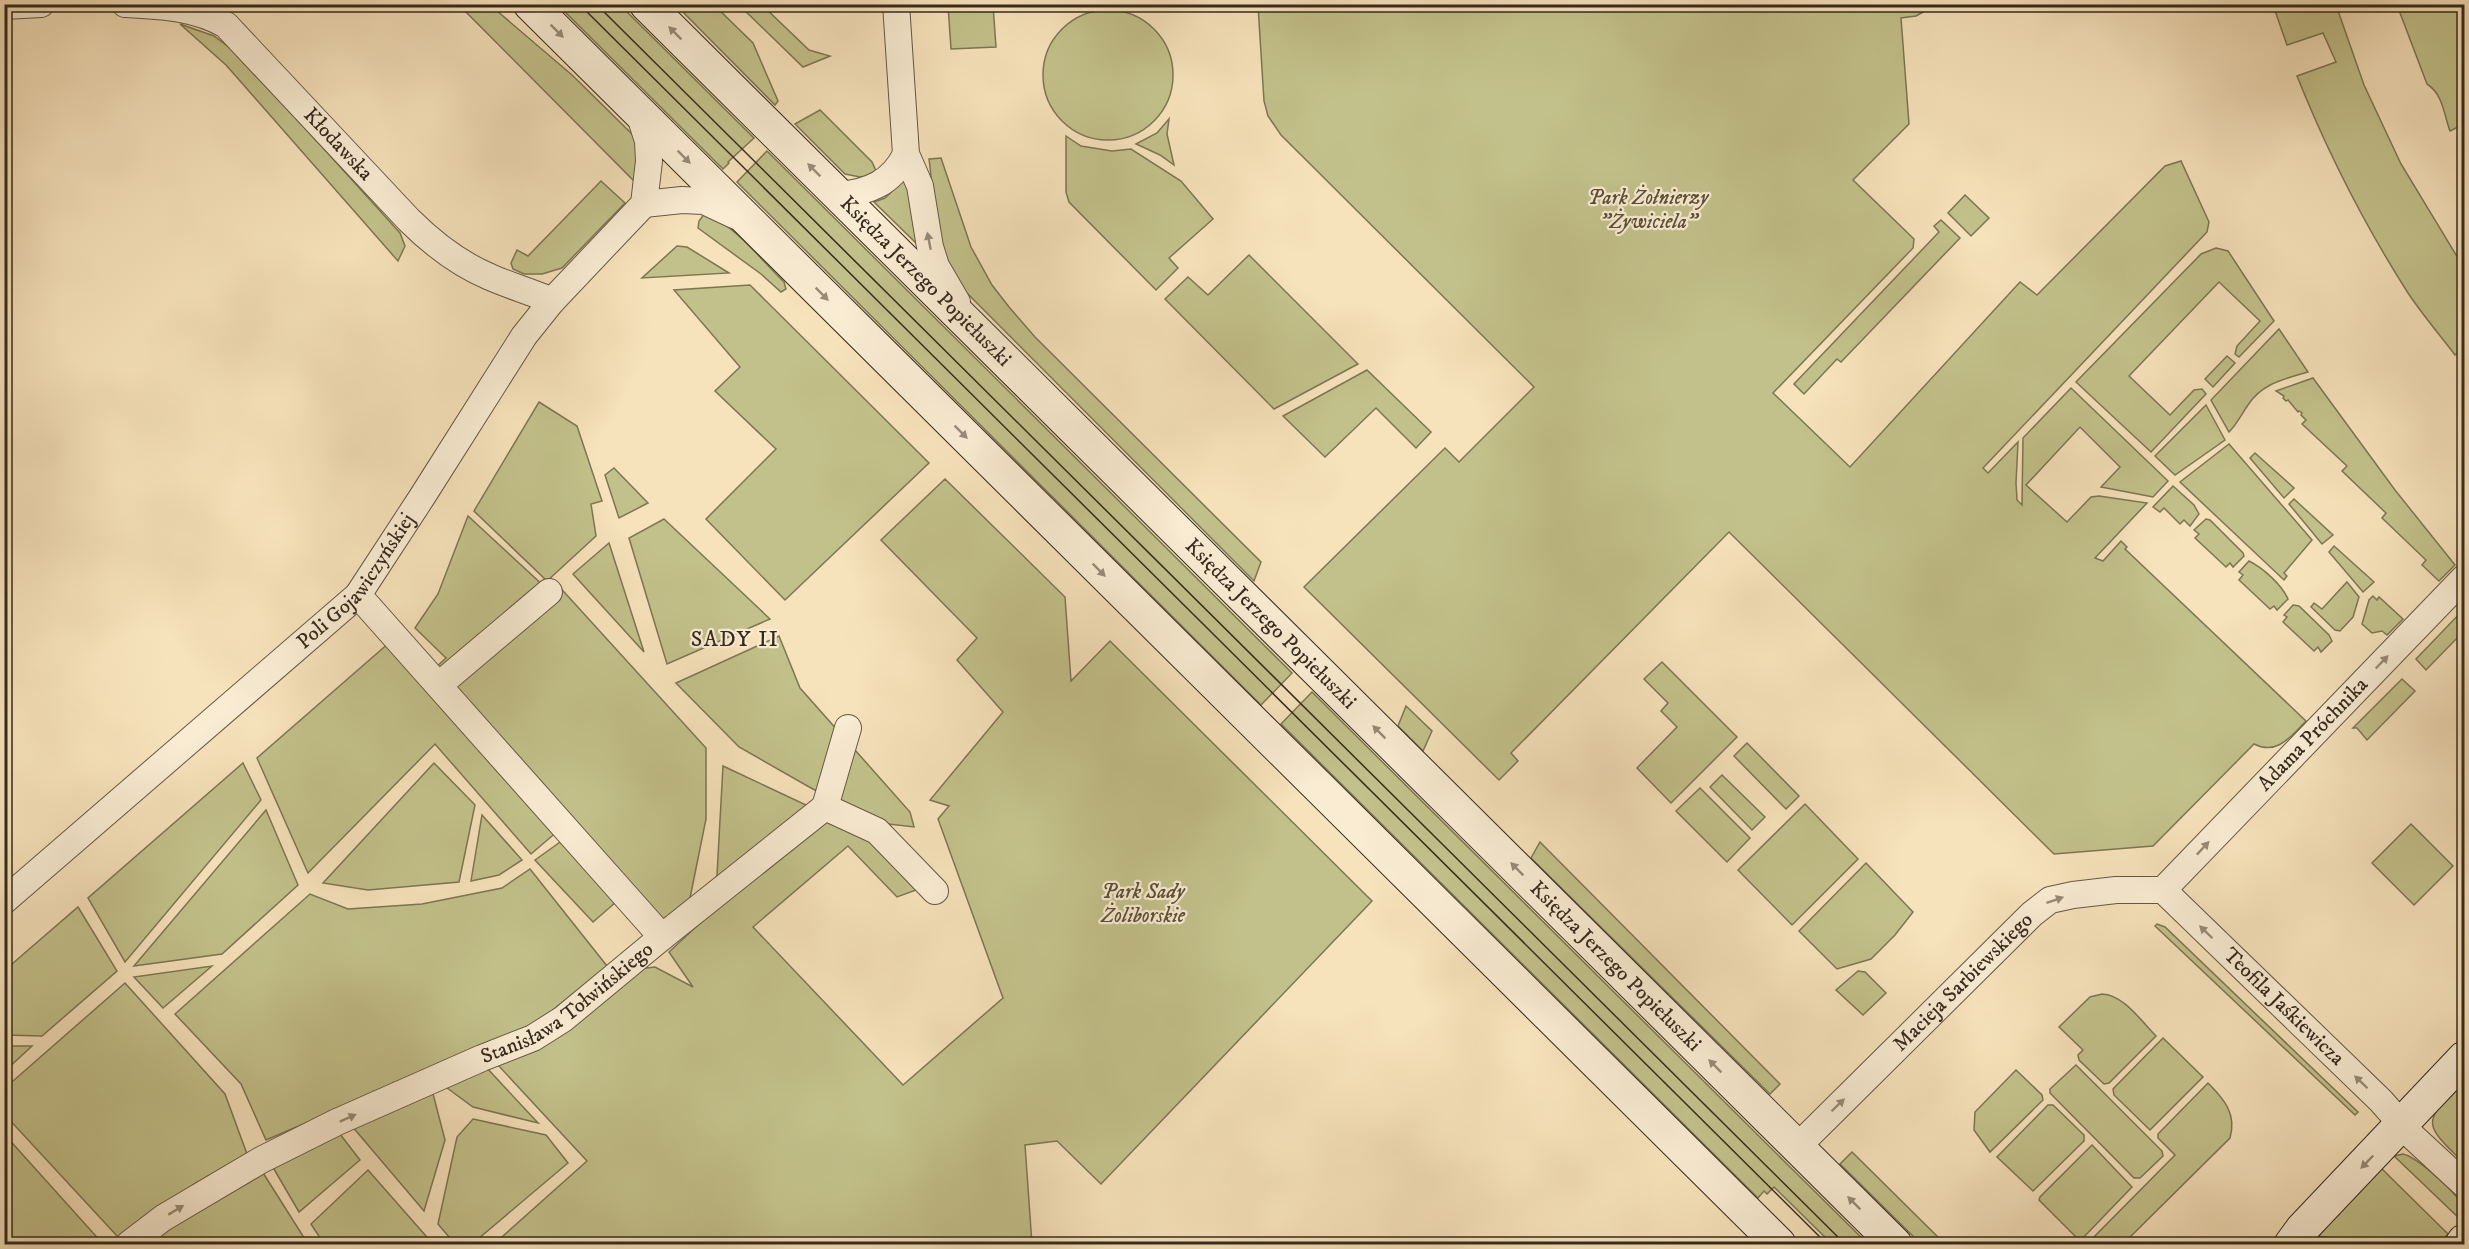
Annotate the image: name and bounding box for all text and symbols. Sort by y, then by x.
one-way arrow [549,23,563,37]
one-way arrow [668,26,683,40]
street label: Kłodawska [298,103,379,186]
one-way arrow [677,150,691,165]
one-way arrow [807,164,821,178]
park label: Park Żołnierzy "Żywiciela" [1588,184,1710,235]
street label: Księdza Jerzego Popiełuszki [834,191,1017,372]
one-way arrow [924,231,933,250]
one-way arrow [815,287,829,301]
one-way arrow [953,425,968,439]
street label: Poli Gojawiczyńskiej [291,508,421,655]
street label: Księdza Jerzego Popiełuszki [1179,533,1362,715]
one-way arrow [1091,562,1105,576]
district label: SADY II [691,626,779,653]
one-way arrow [2375,655,2389,670]
street label: Adama Próchnika [2252,672,2374,797]
one-way arrow [1373,725,1387,739]
one-way arrow [2196,841,2209,856]
one-way arrow [1511,863,1525,877]
street label: Księdza Jerzego Popiełuszki [1524,876,1707,1057]
park label: Park Sady Żoliborskie [1100,879,1186,929]
one-way arrow [2047,895,2065,904]
street label: Macieja Sarbiewskiego [1888,907,2039,1057]
one-way arrow [2199,925,2214,939]
street label: Stanisława Tołwińskiego [477,937,659,1070]
street label: Teofila Jaśkiewicza [2218,942,2350,1071]
one-way arrow [1709,1059,1723,1073]
one-way arrow [2354,1075,2369,1089]
one-way arrow [1831,1099,1845,1113]
one-way arrow [339,1113,356,1122]
one-way arrow [2360,1155,2374,1169]
one-way arrow [1847,1197,1861,1211]
one-way arrow [168,1204,184,1215]

